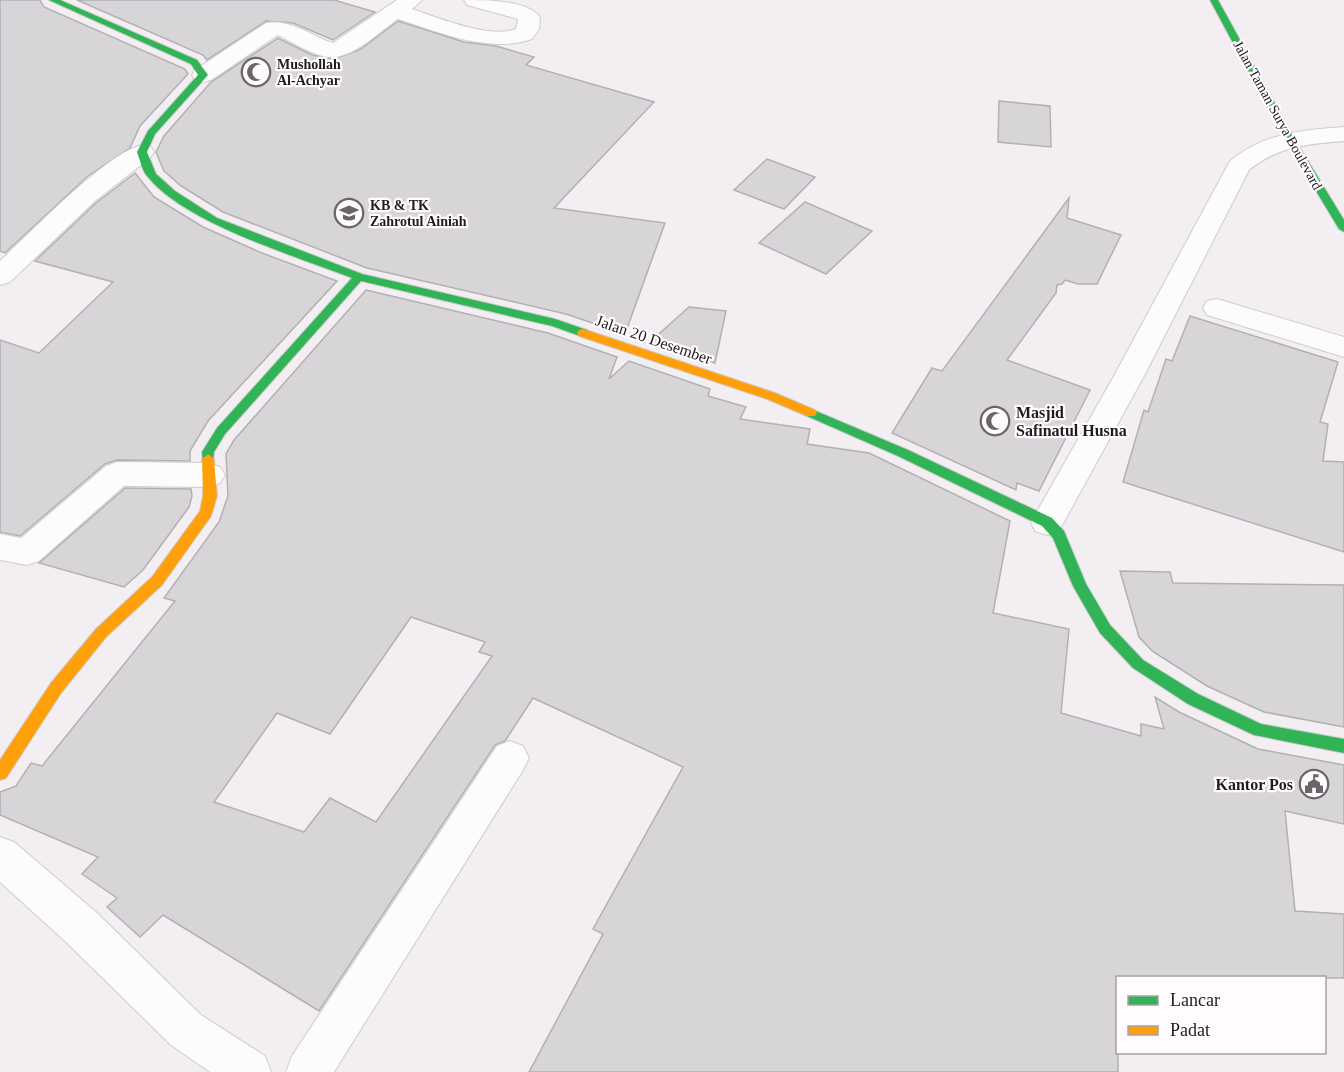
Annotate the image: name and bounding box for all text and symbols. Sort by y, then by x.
street label: Jalan Taman Surya Boulevard [1230,38,1325,192]
mosque icon: Mushollah Al-Achyar [240,56,272,88]
place label: Mushollah Al-Achyar [277,57,341,88]
school or university icon: KB & TK Zahrotul Ainiah [333,197,365,229]
place label: KB & TK Zahrotul Ainiah [370,198,467,229]
street label: Jalan 20 Desember [594,312,715,368]
place label: Masjid Safinatul Husna [1016,404,1127,439]
mosque icon: Masjid Safinatul Husna [979,405,1011,437]
public building icon: Kantor Pos [1298,768,1330,800]
place label: Kantor Pos [1216,776,1293,793]
legend [1116,976,1326,1054]
text: Lancar [1170,990,1220,1010]
text: Padat [1170,1020,1210,1040]

